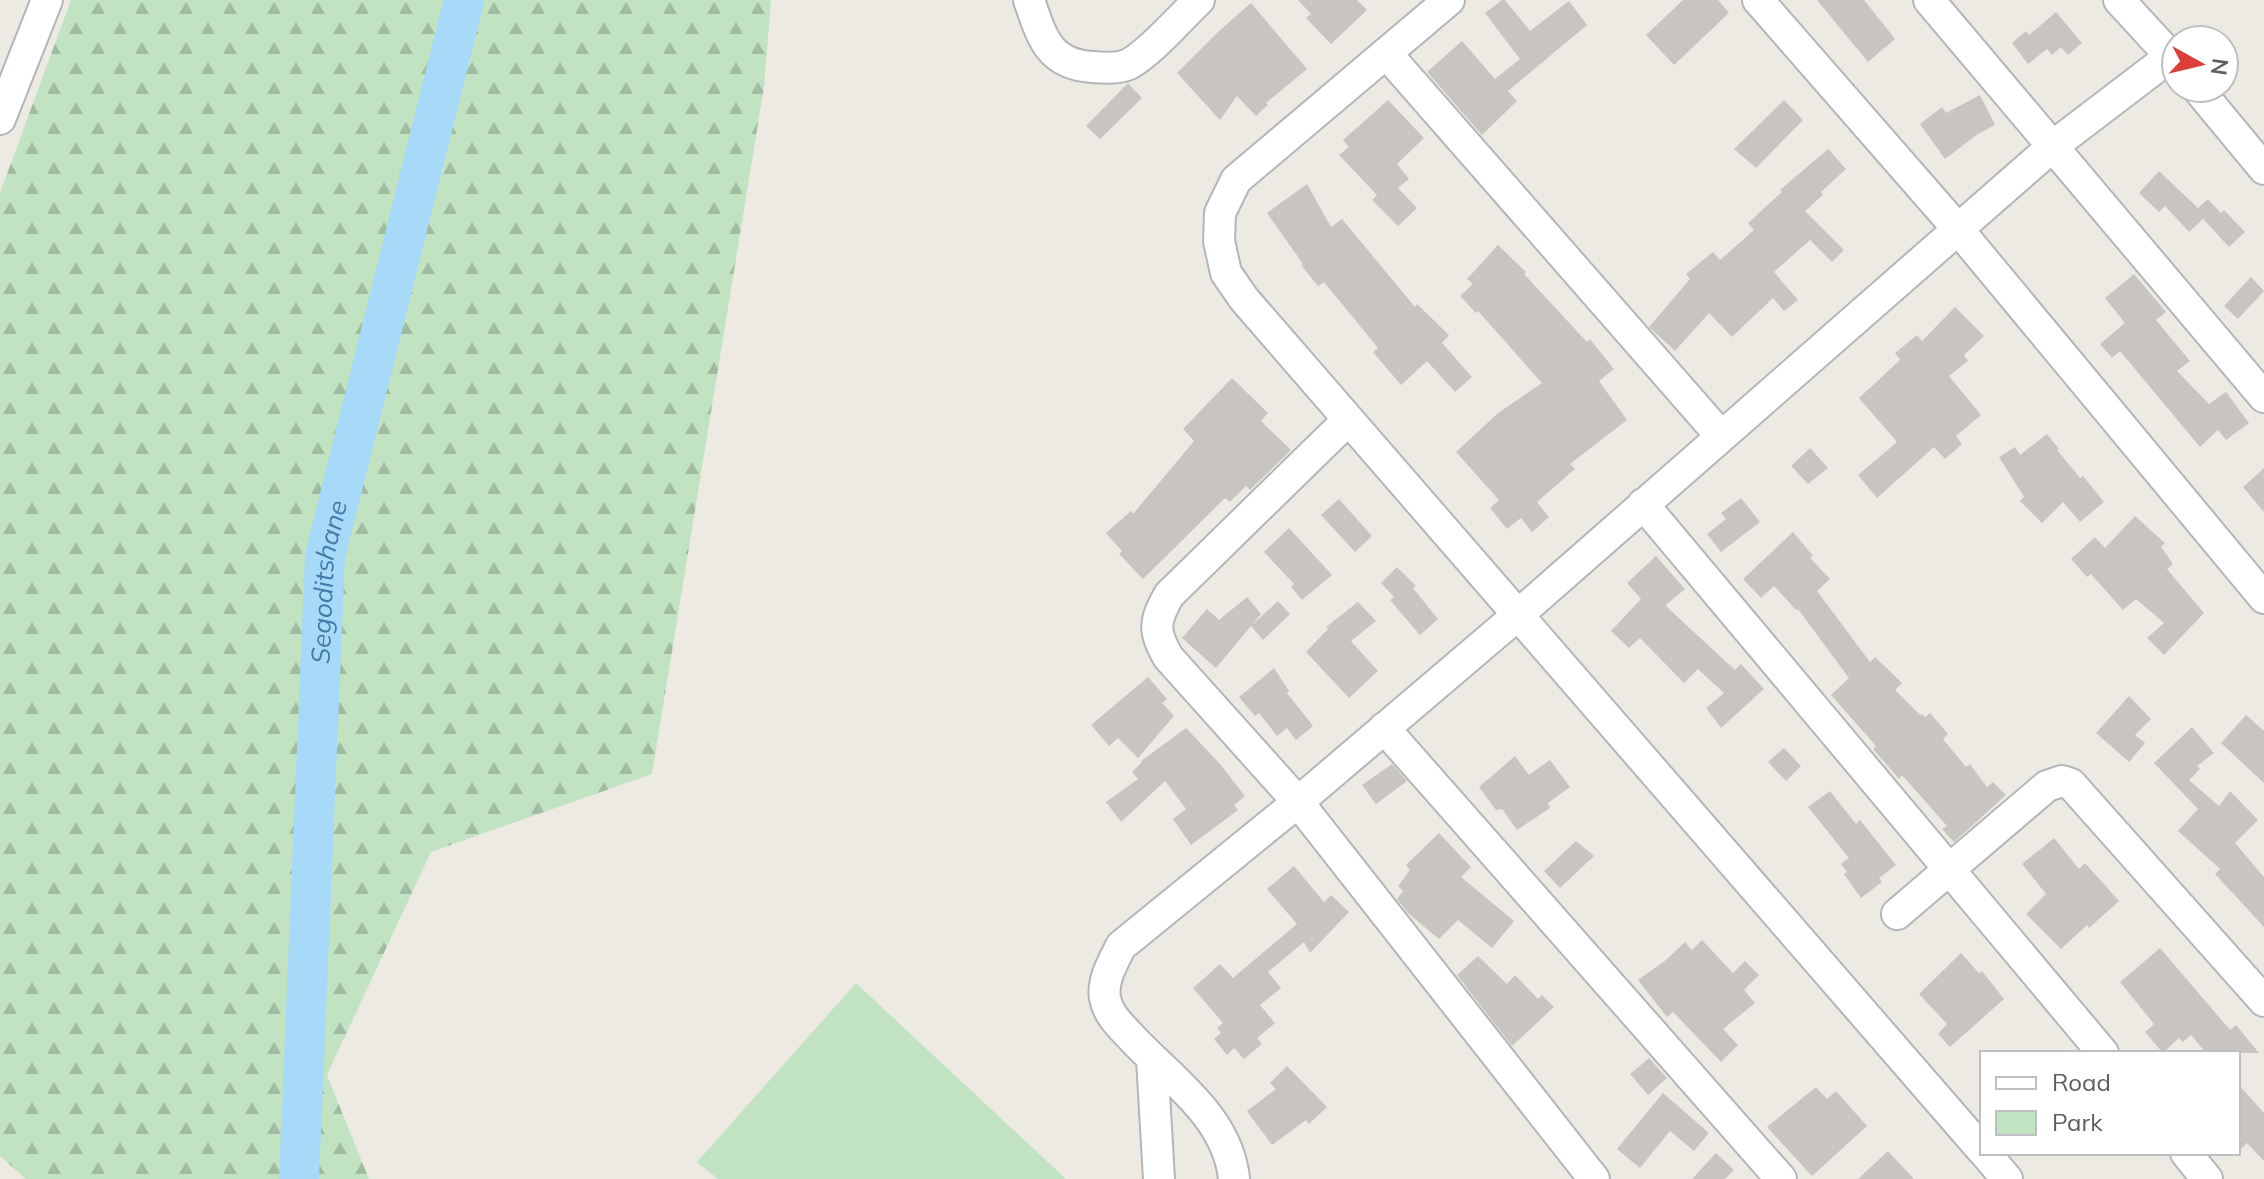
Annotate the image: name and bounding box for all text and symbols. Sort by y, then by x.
north arrow [2160,24,2240,104]
text: N [2205,57,2235,77]
water label: Segoditshane [304,497,354,665]
legend [1980,1051,2240,1155]
text: Road [2052,1067,2111,1097]
text: Park [2052,1107,2103,1137]

